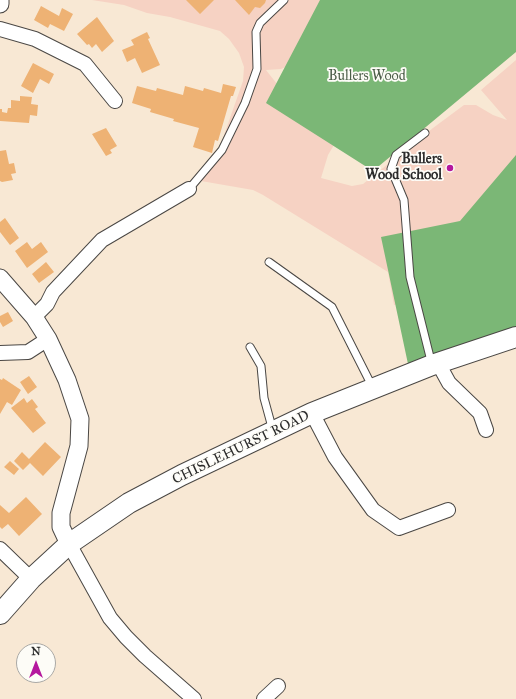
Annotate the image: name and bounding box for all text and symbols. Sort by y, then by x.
park label: Bullers Wood [328,69,406,85]
place label: Bullers Wood School [365,152,442,184]
marker: Bullers Wood School [445,163,455,173]
street label: CHISLEHURST ROAD [170,408,312,488]
north arrow [16,643,56,683]
text: N [31,645,41,658]

